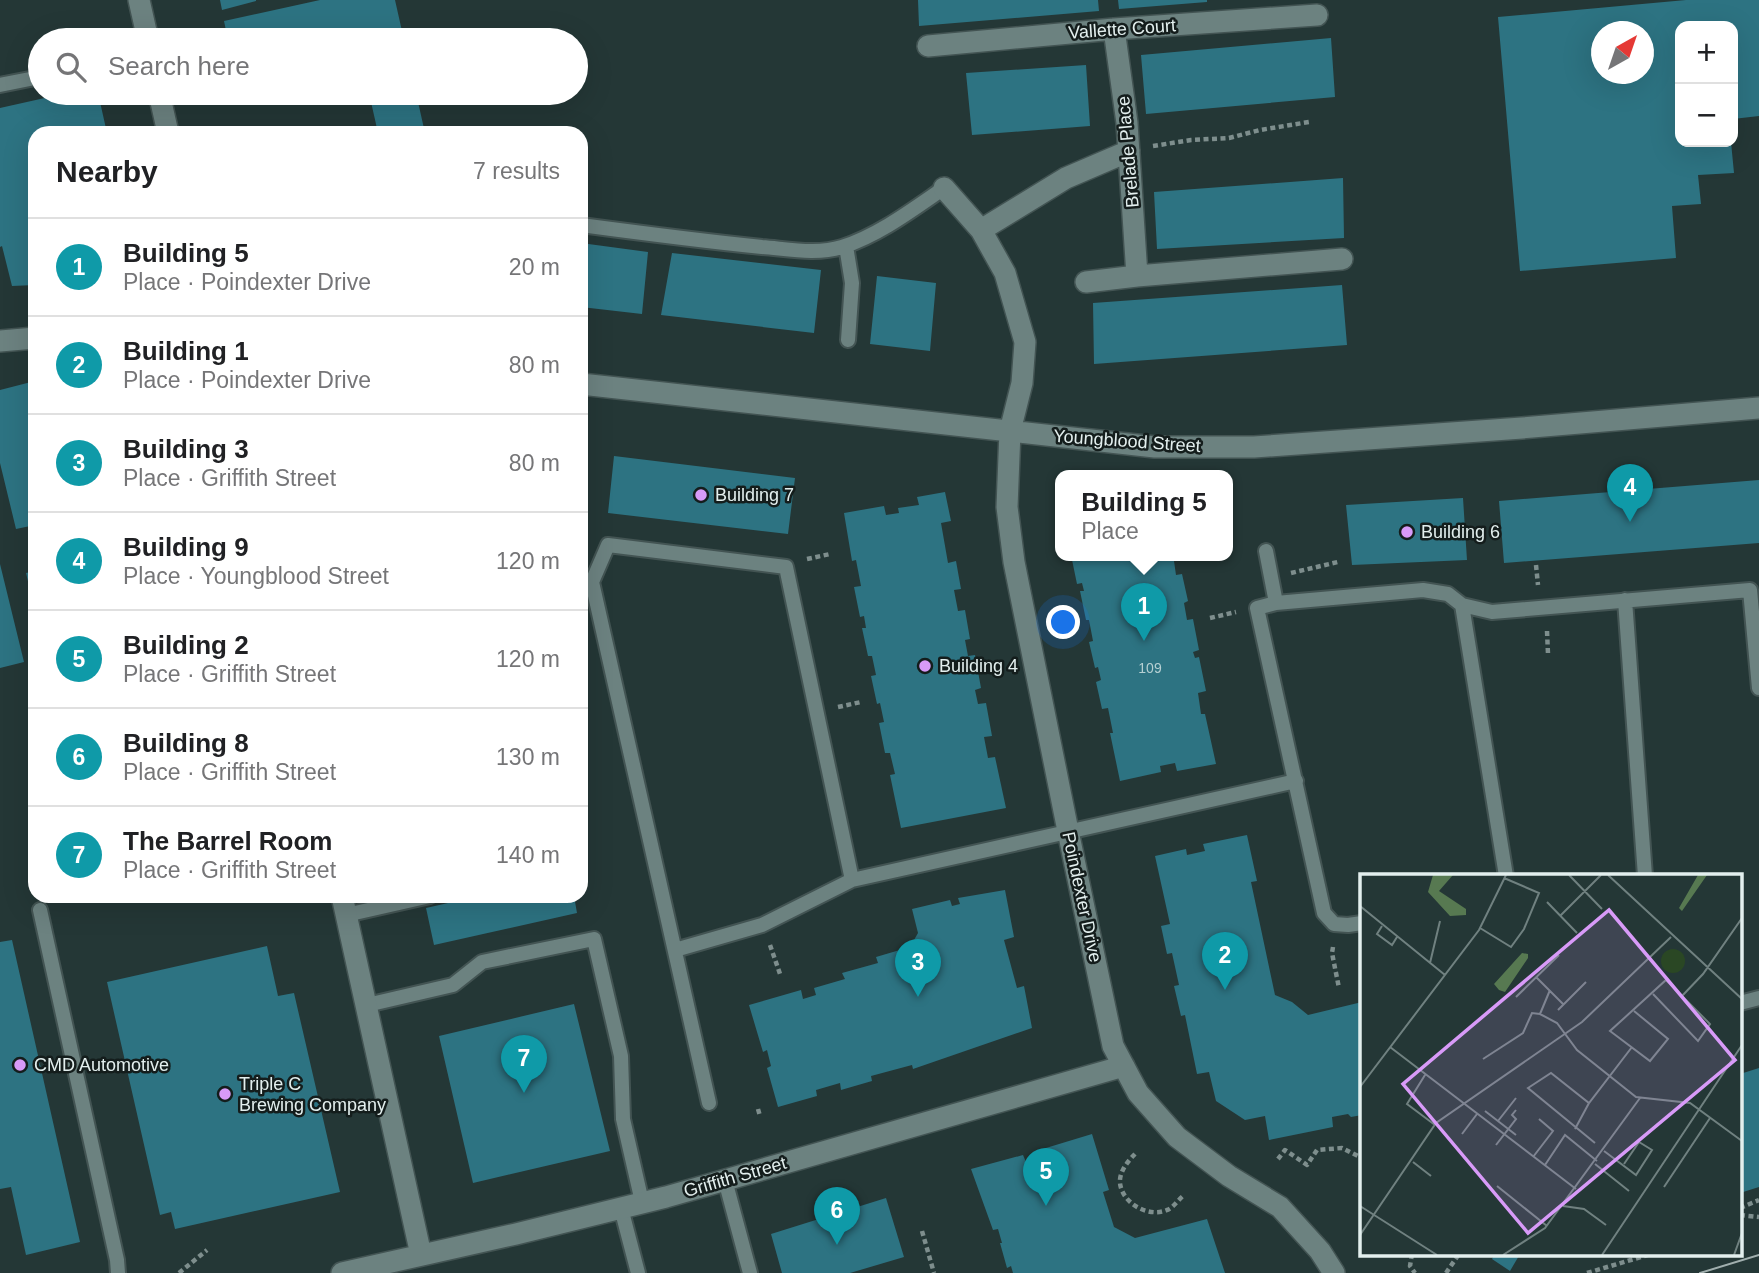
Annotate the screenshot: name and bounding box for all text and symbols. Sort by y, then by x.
street label: Vallette Court [1068,15,1176,43]
north arrow [1591,21,1654,84]
map controls [1675,21,1738,147]
button: + [1675,21,1738,84]
search box [28,28,588,105]
icon: search [52,48,90,86]
text: Search here [108,51,250,81]
button: − [1675,84,1738,147]
street label: Brelade Place [1113,95,1143,209]
text: Nearby [56,155,158,188]
text: 7 results [473,158,560,184]
text: Building 5 [123,238,249,268]
text: 1 [73,254,85,280]
text: 20 m [509,254,560,280]
text: Place · Poindexter Drive [123,269,371,295]
text: Building 1 [123,336,249,366]
text: 2 [73,352,85,378]
text: 80 m [509,352,560,378]
text: Place · Poindexter Drive [123,367,371,393]
street label: Youngblood Street [1053,426,1201,456]
text: Building 3 [123,434,249,464]
text: 3 [73,450,85,476]
text: 80 m [509,450,560,476]
pin: 4 [1607,464,1653,522]
text: Place · Griffith Street [123,465,336,491]
popup [1055,470,1233,561]
place label: Building 7 [715,485,794,505]
marker: Building 7 [693,487,709,503]
text: Building 5 [1081,487,1207,517]
text: Place [1081,518,1139,544]
place label: Building 6 [1421,522,1500,542]
marker: Building 6 [1399,524,1415,540]
text: Building 9 [123,532,249,562]
text: 4 [73,548,85,574]
text: 120 m [496,548,560,574]
text: Place · Youngblood Street [123,563,389,589]
pin: 1 [1121,583,1167,641]
your location [1046,605,1080,639]
text: Building 2 [123,630,249,660]
text: 5 [73,646,85,672]
text: 120 m [496,646,560,672]
place label: Building 4 [939,656,1018,676]
marker: Building 4 [917,658,933,674]
house number: 109 [1138,660,1162,676]
text: Place · Griffith Street [123,661,336,687]
text: Building 8 [123,728,249,758]
text: 6 [73,744,85,770]
text: 130 m [496,744,560,770]
text: Place · Griffith Street [123,759,336,785]
text: The Barrel Room [123,826,333,856]
street label: Poindexter Drive [1058,830,1106,964]
text: 7 [73,842,85,868]
text: 140 m [496,842,560,868]
text: Place · Griffith Street [123,857,336,883]
inset map [1360,874,1742,1256]
pin: 2 [1202,932,1248,990]
pin: 3 [895,939,941,997]
pin: 7 [501,1035,547,1093]
place label: CMD Automotive [34,1055,169,1075]
marker: CMD Automotive [12,1057,28,1073]
place label: Triple C Brewing Company [239,1074,386,1115]
marker: Triple C Brewing Company [217,1086,233,1102]
pin: 5 [1023,1148,1069,1206]
street label: Griffith Street [681,1153,789,1201]
pin: 6 [814,1187,860,1245]

